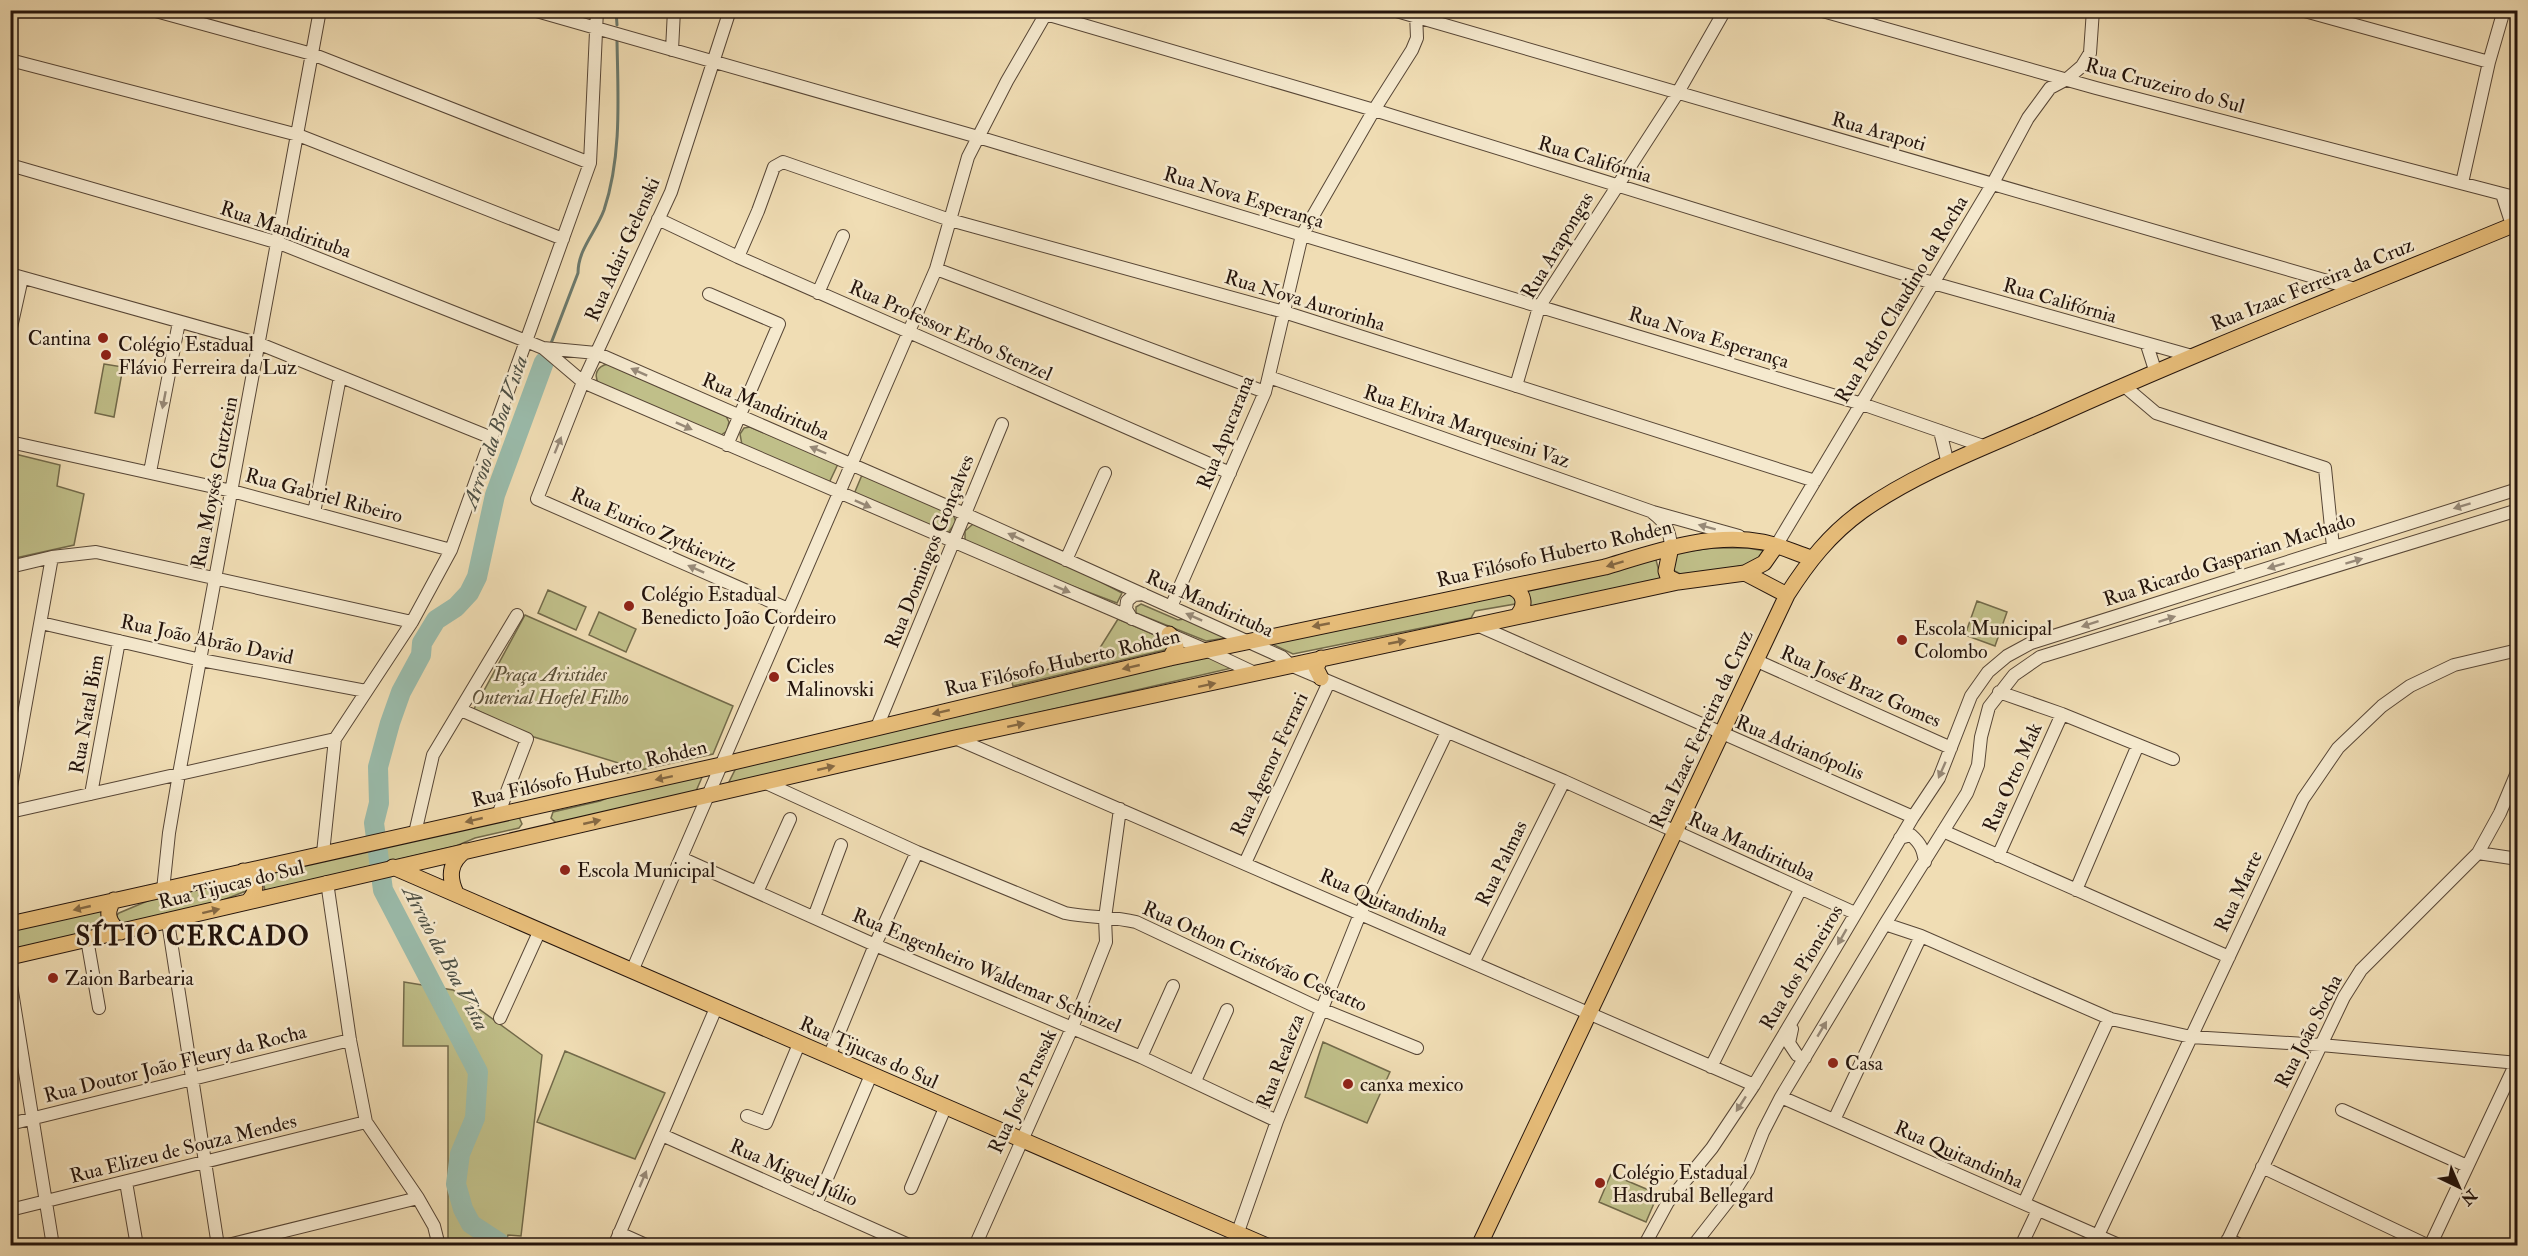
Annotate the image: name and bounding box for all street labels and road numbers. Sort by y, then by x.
street label: Rua Cruzeiro do Sul [2082,52,2247,119]
street label: Rua Arapoti [1829,106,1929,158]
street label: Rua Califórnia [1535,130,1655,189]
street label: Rua Nova Esperança [1160,161,1328,235]
street label: Rua Adair Gelenski [579,173,665,325]
street label: Rua Arapongas [1516,187,1600,304]
street label: Rua Pedro Claudino da Rocha [1829,190,1974,408]
street label: Rua Mandirituba [217,195,356,264]
street label: Rua Izaac Ferreira da Cruz [2207,232,2417,337]
street label: Rua Nova Aurorinha [1222,264,1389,337]
street label: Rua Califórnia [2000,272,2120,329]
street label: Rua Professor Erbo Stenzel [845,274,1056,387]
street label: Rua Nova Esperança [1625,301,1793,375]
street label: Rua Mandirituba [698,367,834,446]
street label: Rua Apucarana [1191,371,1261,493]
street label: Rua Elvira Marquesini Vaz [1360,379,1574,474]
street label: Rua Moysés Gutztein [186,394,243,570]
street label: Rua Domingos Gonçalves [879,451,980,651]
street label: Rua Gabriel Ribeiro [242,462,405,529]
street label: Rua Eurico Zytkievitz [567,482,741,577]
street label: Rua Ricardo Gasparian Machado [2100,507,2358,613]
street label: Rua Filósofo Huberto Rohden [1434,514,1674,593]
street label: Rua Mandirituba [1142,564,1278,643]
street label: Rua João Abrão David [118,609,296,670]
street label: Rua Filósofo Huberto Rohden [942,623,1182,702]
street label: Rua Izaac Ferreira da Cruz [1644,626,1759,833]
street label: Rua José Braz Gomes [1777,640,1945,733]
street label: Rua Natal Bim [64,652,109,776]
street label: Rua Agenor Ferrari [1225,688,1314,840]
street label: Rua Adrianópolis [1731,709,1868,787]
street label: Rua Otto Mak [1977,718,2048,836]
street label: Rua Filósofo Huberto Rohden [469,734,709,813]
street label: Rua Mandirituba [1684,806,1820,887]
street label: Rua Palmas [1470,816,1533,910]
street label: Rua Marte [2209,847,2268,936]
street label: Rua Tijucas do Sul [156,854,307,915]
street label: Rua Quitandinha [1315,863,1453,942]
street label: Rua Othon Cristóvão Cescatto [1138,896,1371,1017]
street label: Rua dos Pioneiros [1754,900,1849,1034]
street label: Rua Engenheiro Waldemar Schinzel [849,902,1125,1039]
street label: Rua João Socha [2269,970,2348,1092]
street label: Rua Realeza [1251,1010,1310,1112]
street label: Rua Tijucas do Sul [796,1011,942,1094]
street label: Rua Doutor João Fleury da Rocha [41,1019,310,1108]
street label: Rua José Prussak [983,1025,1062,1157]
street label: Rua Elizeu de Souza Mendes [67,1108,299,1189]
street label: Rua Quitandinha [1890,1115,2028,1194]
street label: Rua Miguel Júlio [726,1133,862,1212]

